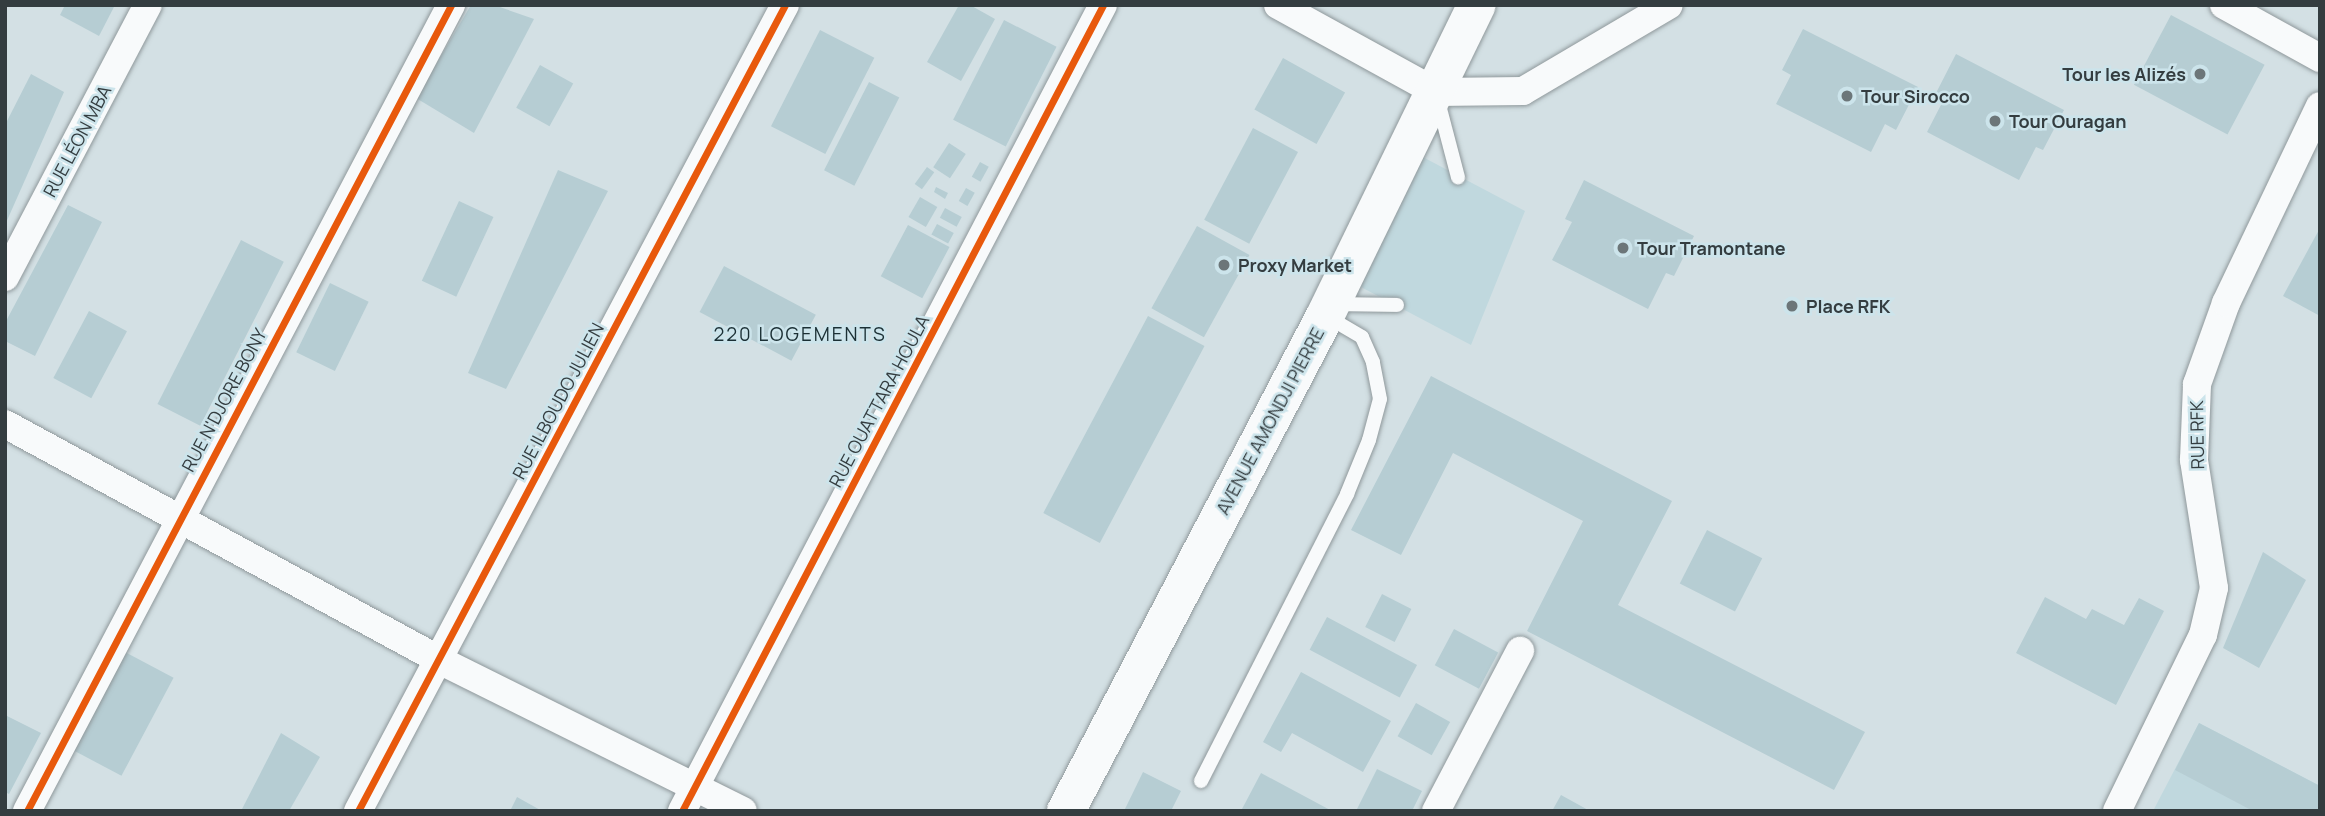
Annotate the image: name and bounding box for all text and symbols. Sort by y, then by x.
place label: Tour les Alizés [2062,63,2186,85]
marker: Tour les Alizés [2192,66,2208,82]
street label: RUE LÉON MBA [39,82,115,200]
place label: Tour Sirocco [1861,85,1970,107]
marker: Tour Sirocco [1839,88,1855,104]
place label: Tour Ouragan [2009,110,2126,132]
marker: Tour Ouragan [1987,113,2003,129]
place label: Tour Tramontane [1637,237,1786,259]
marker: Tour Tramontane [1615,240,1631,256]
place label: Proxy Market [1238,254,1352,276]
marker: Proxy Market [1216,257,1232,273]
place label: Place RFK [1806,295,1890,317]
marker: Place RFK [1784,298,1800,314]
street label: RUE OUATTARA HOULA [824,311,934,491]
street label: RUE ILBOUDO JULIEN [508,319,608,483]
district label: 220 LOGEMENTS [715,324,885,346]
street label: AVENUE AMONDJI PIERRE [1212,324,1328,518]
street label: RUE N'DJORE BONY [177,325,271,475]
street label: RUE RFK [2186,400,2208,470]

